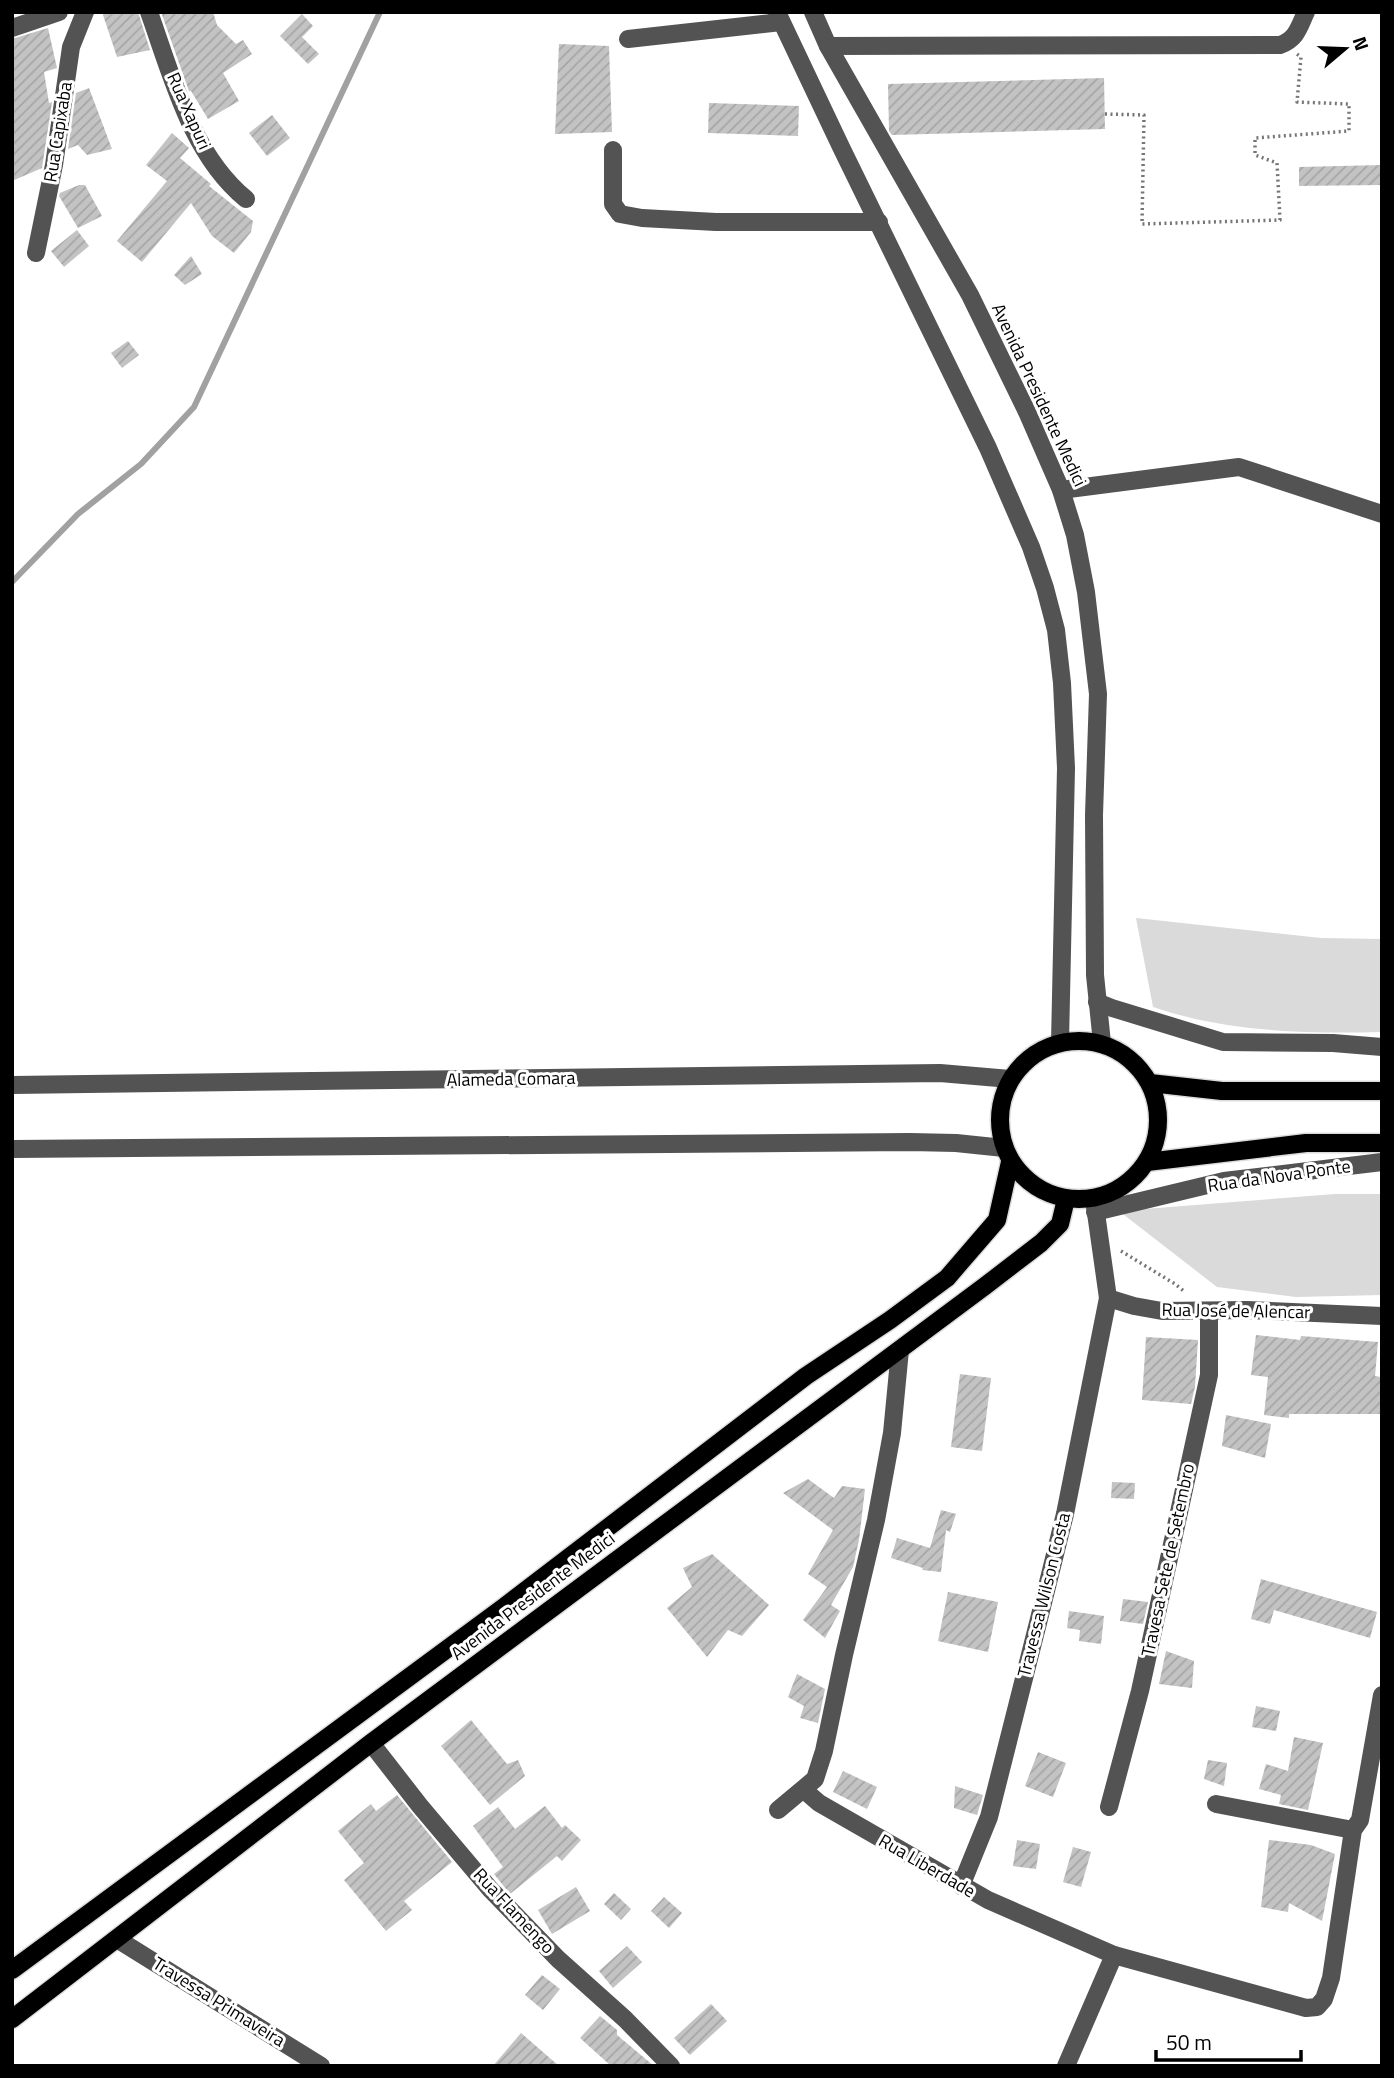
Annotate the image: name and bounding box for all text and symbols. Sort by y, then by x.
north arrow [1310,14,1380,84]
text: N [1346,32,1377,54]
street label: Rua Xapuri [160,68,218,154]
street label: Rua Capixaba [36,80,79,184]
street label: Avenida Presidente Medici [985,299,1094,491]
street label: Alameda Comara [446,1064,576,1093]
street label: Rua da Nova Ponte [1206,1152,1352,1199]
street label: Rua José de Alencar [1161,1296,1311,1325]
street label: Travesa Sete de Setembro [1134,1461,1201,1659]
street label: Travessa Wilson Costa [1010,1510,1077,1680]
street label: Avenida Presidente Medici [445,1525,620,1666]
street label: Rua Liberdade [874,1827,981,1904]
street label: Rua Flamengo [467,1862,561,1960]
street label: Travessa Primaveira [148,1950,291,2053]
scale bar [1156,2018,1301,2062]
text: 50 m [1166,2026,1212,2058]

